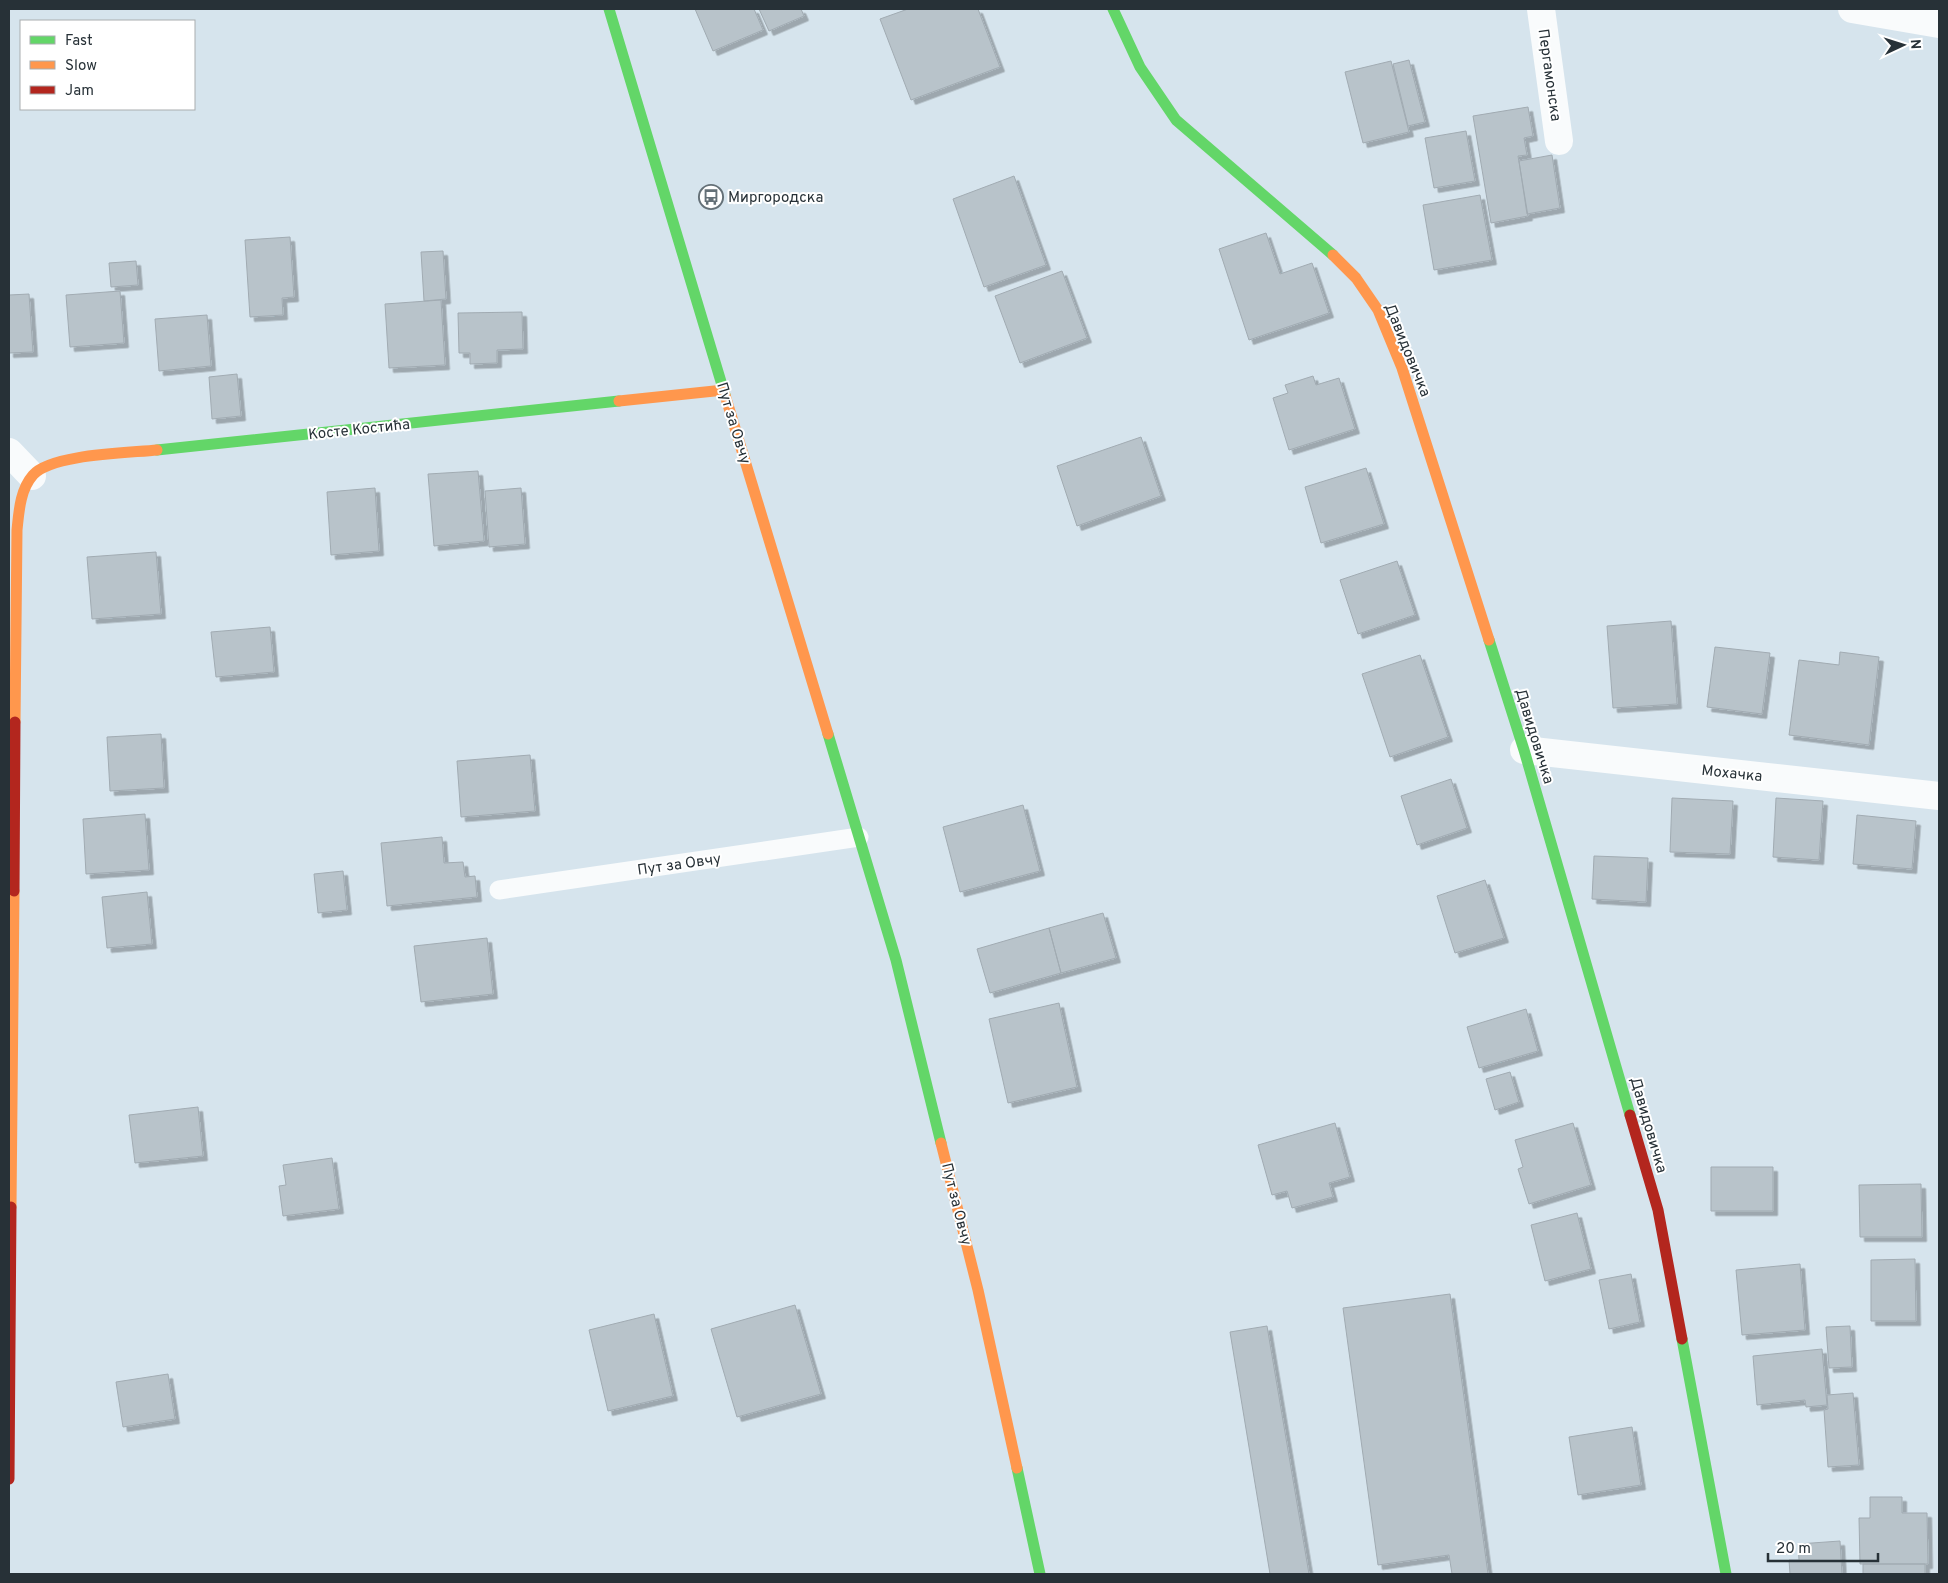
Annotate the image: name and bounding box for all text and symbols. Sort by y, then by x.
legend [20,20,195,110]
north arrow [1878,20,1928,70]
street label: Пергамонска [1533,28,1564,123]
text: Fast [65,32,93,51]
text: N [1906,39,1923,50]
text: Slow [65,57,97,76]
text: Jam [65,82,94,101]
bus stop icon: Миргородска [698,184,724,210]
place label: Миргородска [728,189,823,208]
street label: Давидовичка [1379,301,1434,400]
street label: Пут за Овчу [711,380,754,467]
street label: Косте Костића [307,416,411,445]
street label: Давидовичка [1510,686,1557,787]
street label: Мохачка [1700,762,1763,787]
street label: Пут за Овчу [636,850,722,881]
street label: Давидовичка [1625,1075,1670,1176]
street label: Пут за Овчу [936,1161,975,1248]
scale bar [1768,1530,1878,1562]
text: 20 m [1776,1540,1811,1559]

